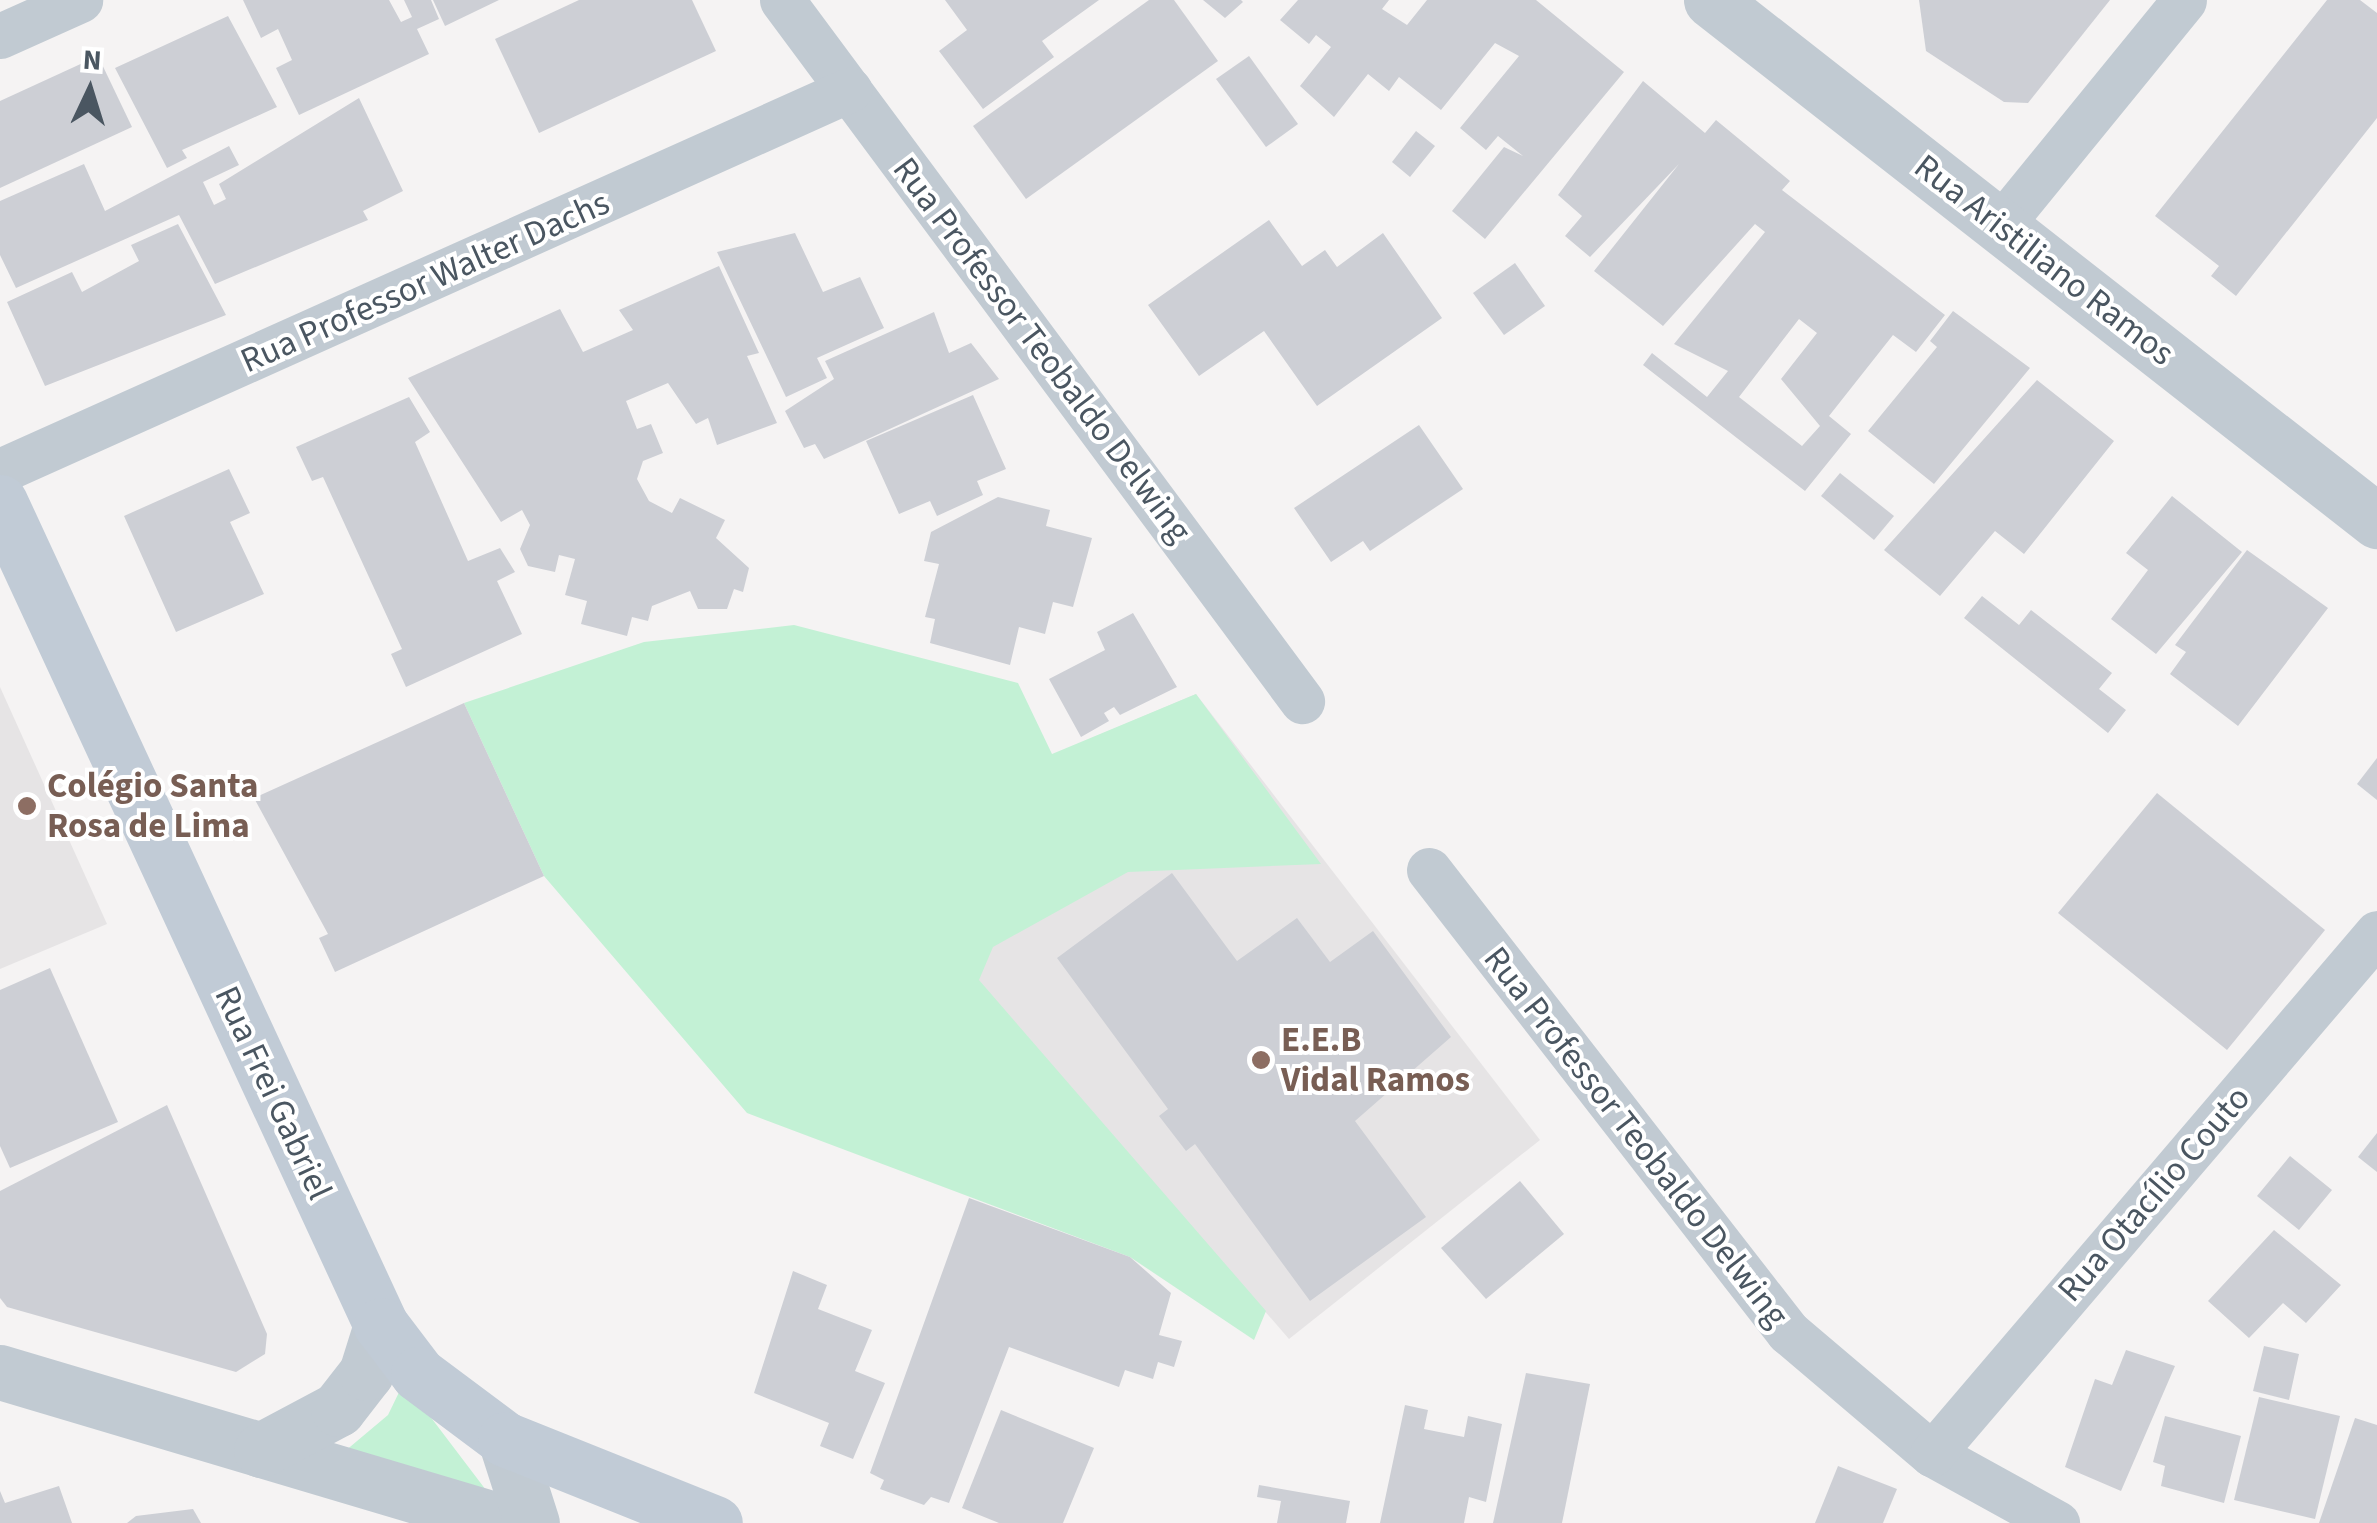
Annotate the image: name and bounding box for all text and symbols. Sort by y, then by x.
text: N [81,39,103,81]
north arrow [40,40,140,140]
street label: Rua Aristiliano Ramos [1906,146,2182,374]
street label: Rua Professor Teobaldo Delwing [884,149,1200,551]
street label: Rua Professor Walter Dachs [234,182,616,382]
place label: Colégio Santa Rosa de Lima [47,765,258,847]
marker: Colégio Santa Rosa de Lima [16,795,38,817]
street label: Rua Professor Teobaldo Delwing [1475,939,1797,1335]
street label: Rua Frei Gabriel [205,980,341,1206]
place label: E.E.B Vidal Ramos [1281,1019,1470,1101]
marker: E.E.B Vidal Ramos [1250,1049,1272,1071]
street label: Rua Otacílio Couto [2049,1078,2259,1310]

